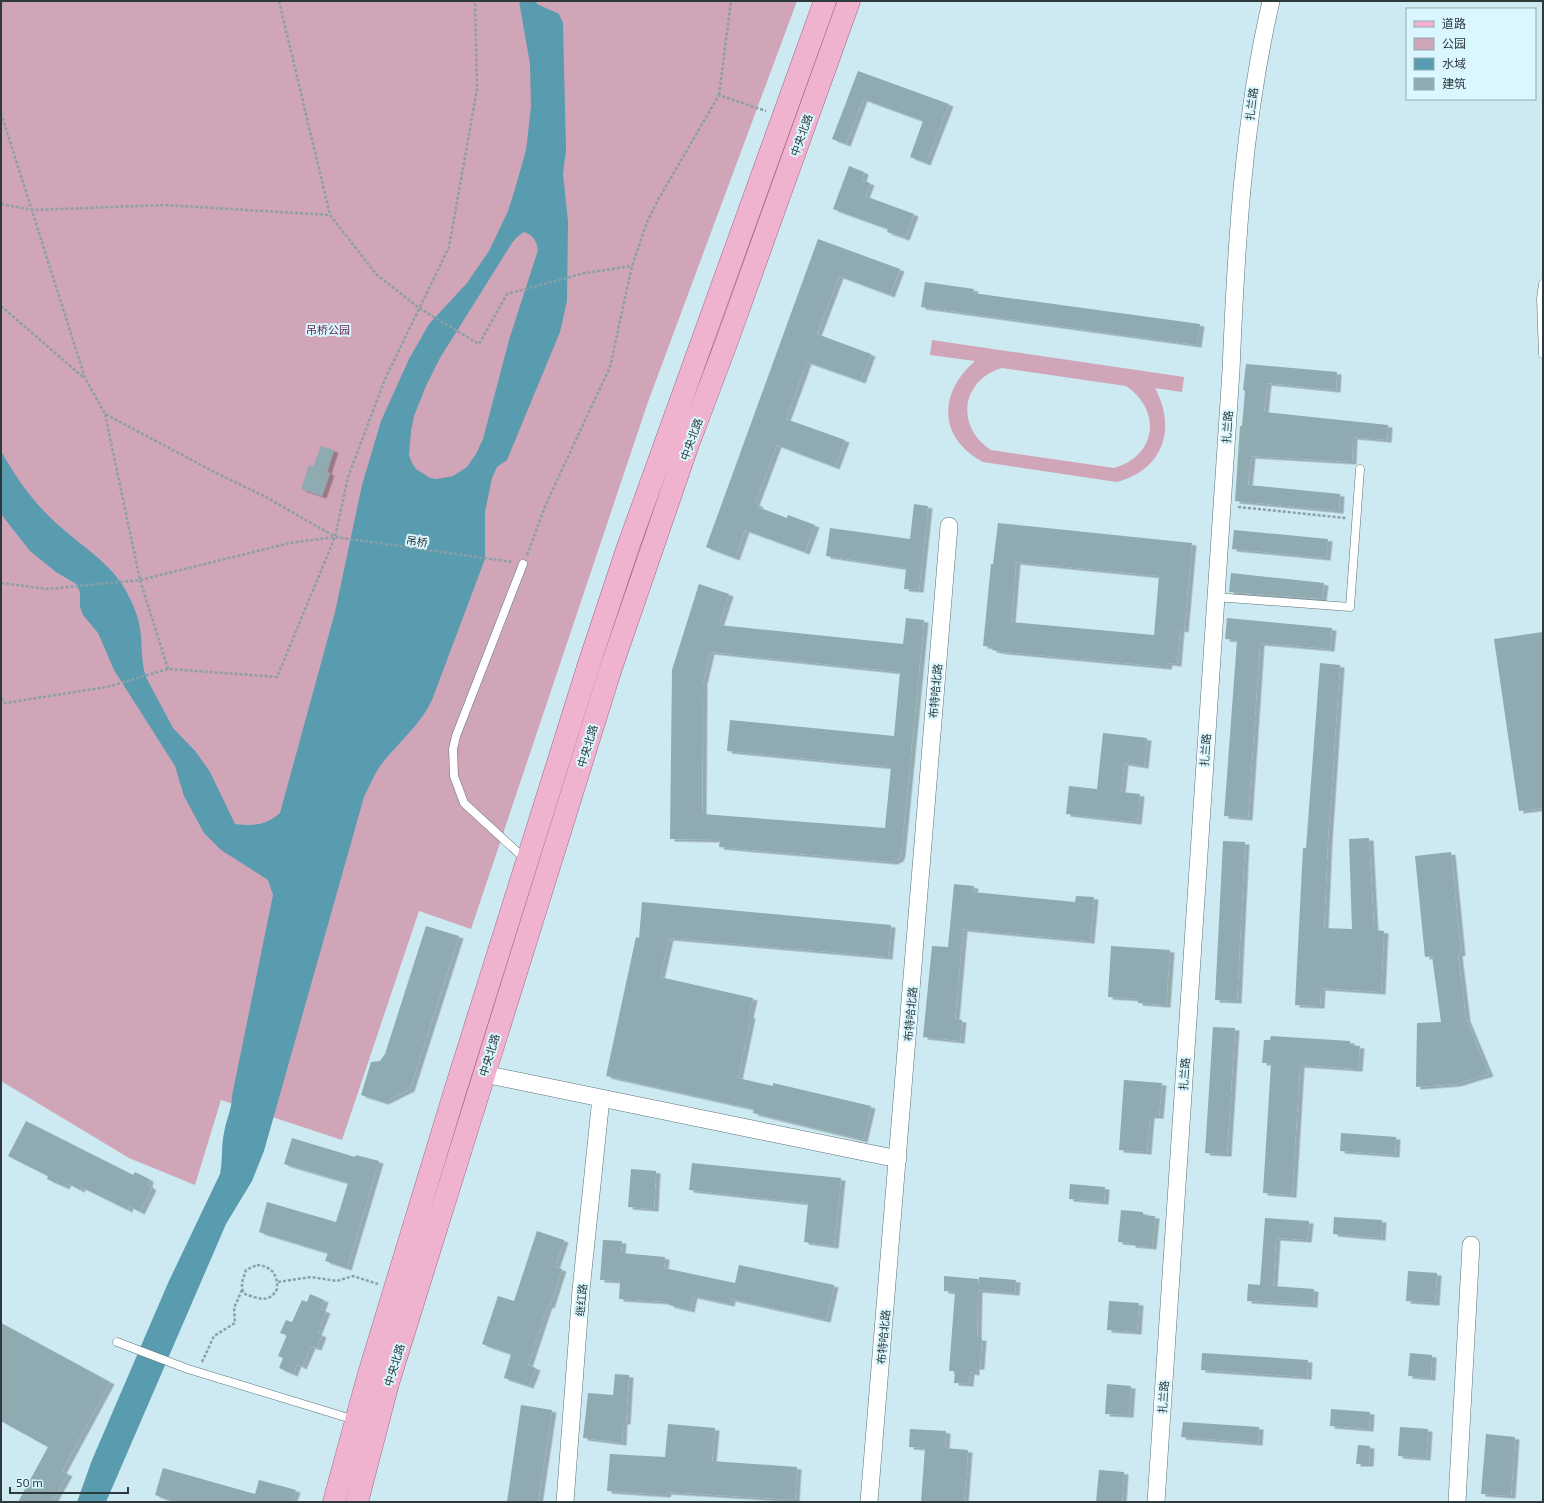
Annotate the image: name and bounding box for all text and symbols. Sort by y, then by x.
legend [1406,8,1536,100]
text: 道路 [1442,16,1466,30]
text: 公园 [1442,36,1466,50]
text: 水域 [1442,56,1466,70]
text: 建筑 [1442,76,1466,90]
street label: 扎兰路 [1243,87,1259,121]
street label: 中央北路 [787,112,815,158]
park label: 吊桥公园 [306,323,350,336]
street label: 扎兰路 [1219,410,1235,444]
street label: 中央北路 [677,416,705,462]
street label: 吊桥 [405,533,429,549]
street label: 布特哈北路 [926,663,944,719]
street label: 中央北路 [574,723,600,769]
street label: 扎兰路 [1197,733,1213,767]
street label: 布特哈北路 [901,986,919,1042]
street label: 中央北路 [476,1032,502,1078]
street label: 扎兰路 [1176,1057,1192,1091]
street label: 继红路 [573,1283,589,1317]
street label: 布特哈北路 [874,1309,892,1365]
street label: 中央北路 [381,1342,407,1388]
street label: 扎兰路 [1155,1380,1171,1414]
scale bar [10,1469,128,1495]
text: 50 m [16,1475,43,1489]

